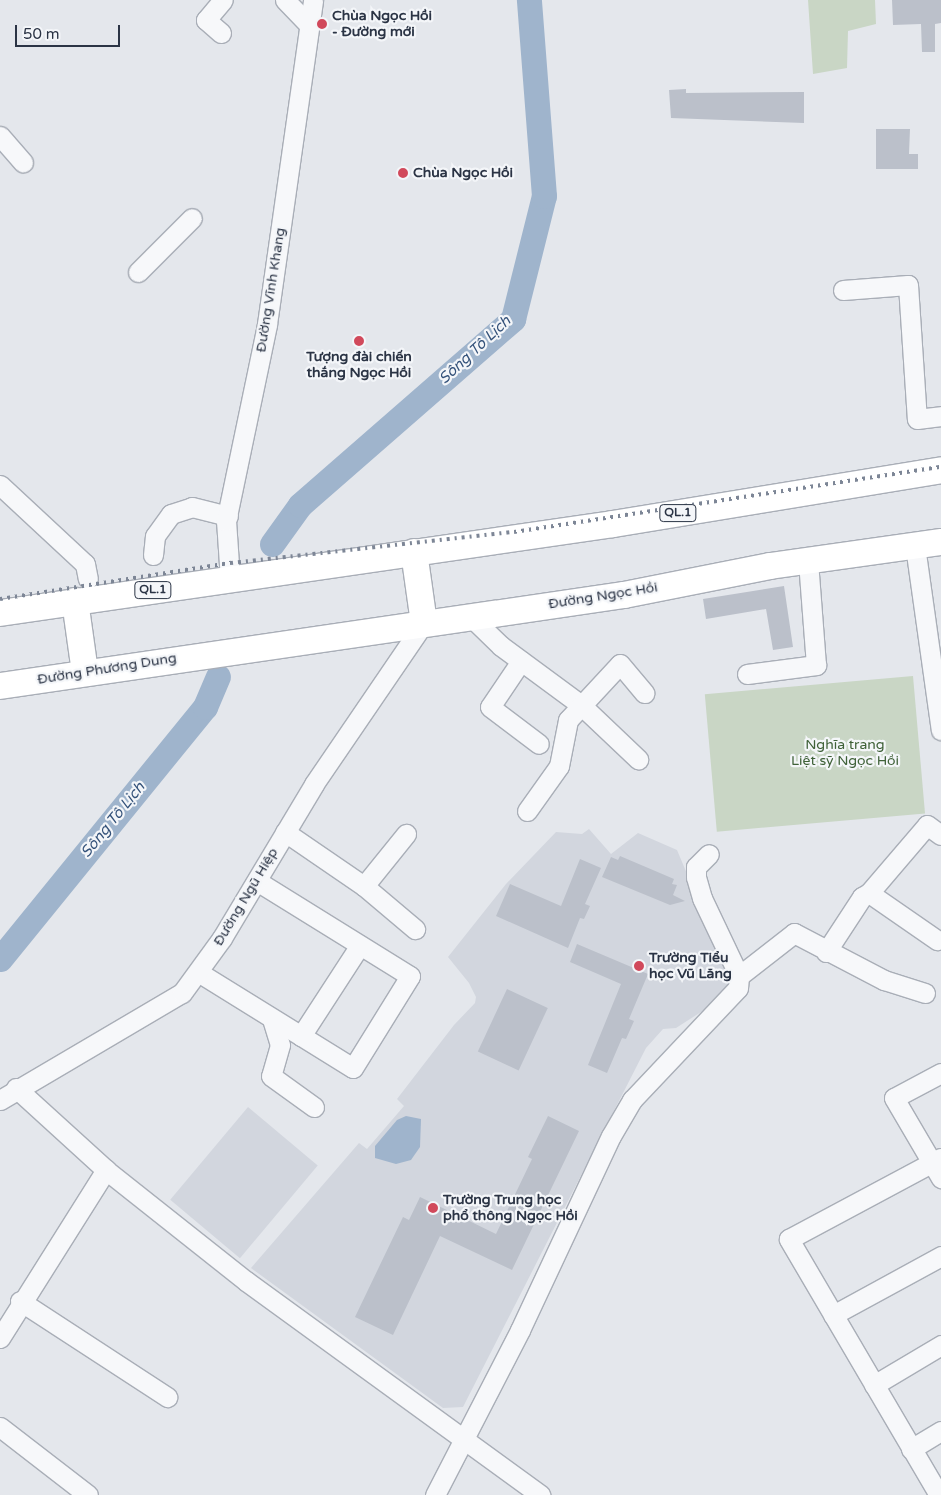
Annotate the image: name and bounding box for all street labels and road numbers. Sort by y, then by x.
street label: Đường Vĩnh Khang [253,226,289,354]
road number: QL.1 [659,503,697,522]
street label: Đường Ngọc Hồi [547,579,659,613]
road number: QL.1 [134,580,172,600]
street label: Đường Phương Dung [36,650,178,688]
street label: Đường Ngũ Hiệp [210,845,282,949]

